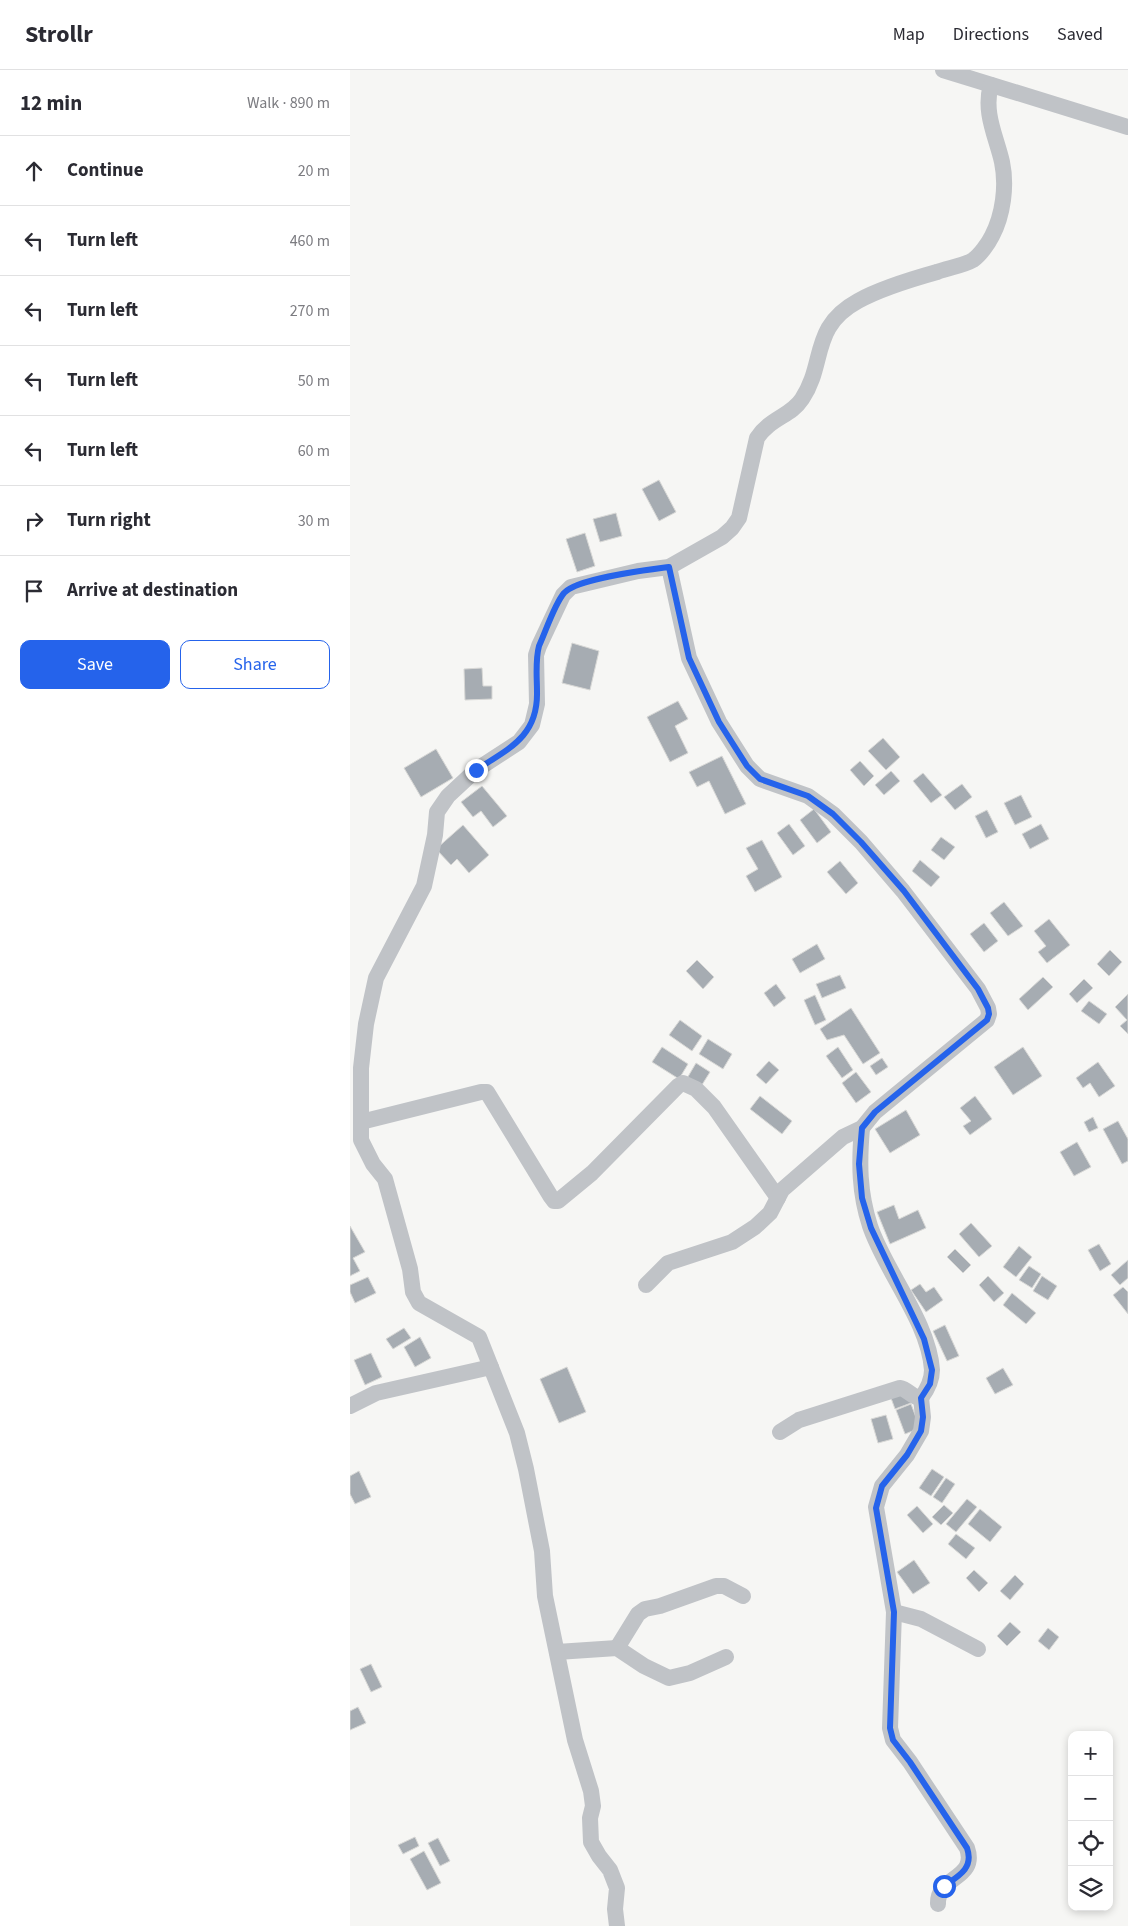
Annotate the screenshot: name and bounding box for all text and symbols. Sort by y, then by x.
text: Strollr [25,17,93,52]
text: Map [893,22,925,47]
text: Directions [953,22,1029,47]
text: Saved [1057,22,1103,47]
text: 12 min [20,88,82,118]
text: Walk · 890 m [247,92,330,114]
icon: ahead [20,157,48,185]
text: Continue [67,157,144,184]
text: 20 m [298,160,330,182]
icon: left [20,227,48,255]
text: Turn left [67,227,138,254]
text: 460 m [290,230,330,252]
icon: left [20,297,48,325]
text: Turn left [67,297,138,324]
text: 270 m [290,300,330,322]
icon: left [20,367,48,395]
text: Turn left [67,367,138,394]
text: 50 m [298,370,330,392]
icon: left [20,437,48,465]
text: Turn left [67,437,138,464]
text: 60 m [298,440,330,462]
icon: right [20,507,48,535]
text: Turn right [67,507,151,534]
text: 30 m [298,510,330,532]
icon: arrive [20,577,48,605]
text: Arrive at destination [67,577,238,604]
button: Save [20,640,170,689]
button: Share [180,640,330,689]
route end [465,759,488,782]
map controls [1068,1731,1113,1911]
button: + [1068,1731,1113,1776]
button: − [1068,1776,1113,1821]
button: locate [1068,1821,1113,1866]
button: layers [1068,1866,1113,1911]
route start [933,1875,956,1898]

